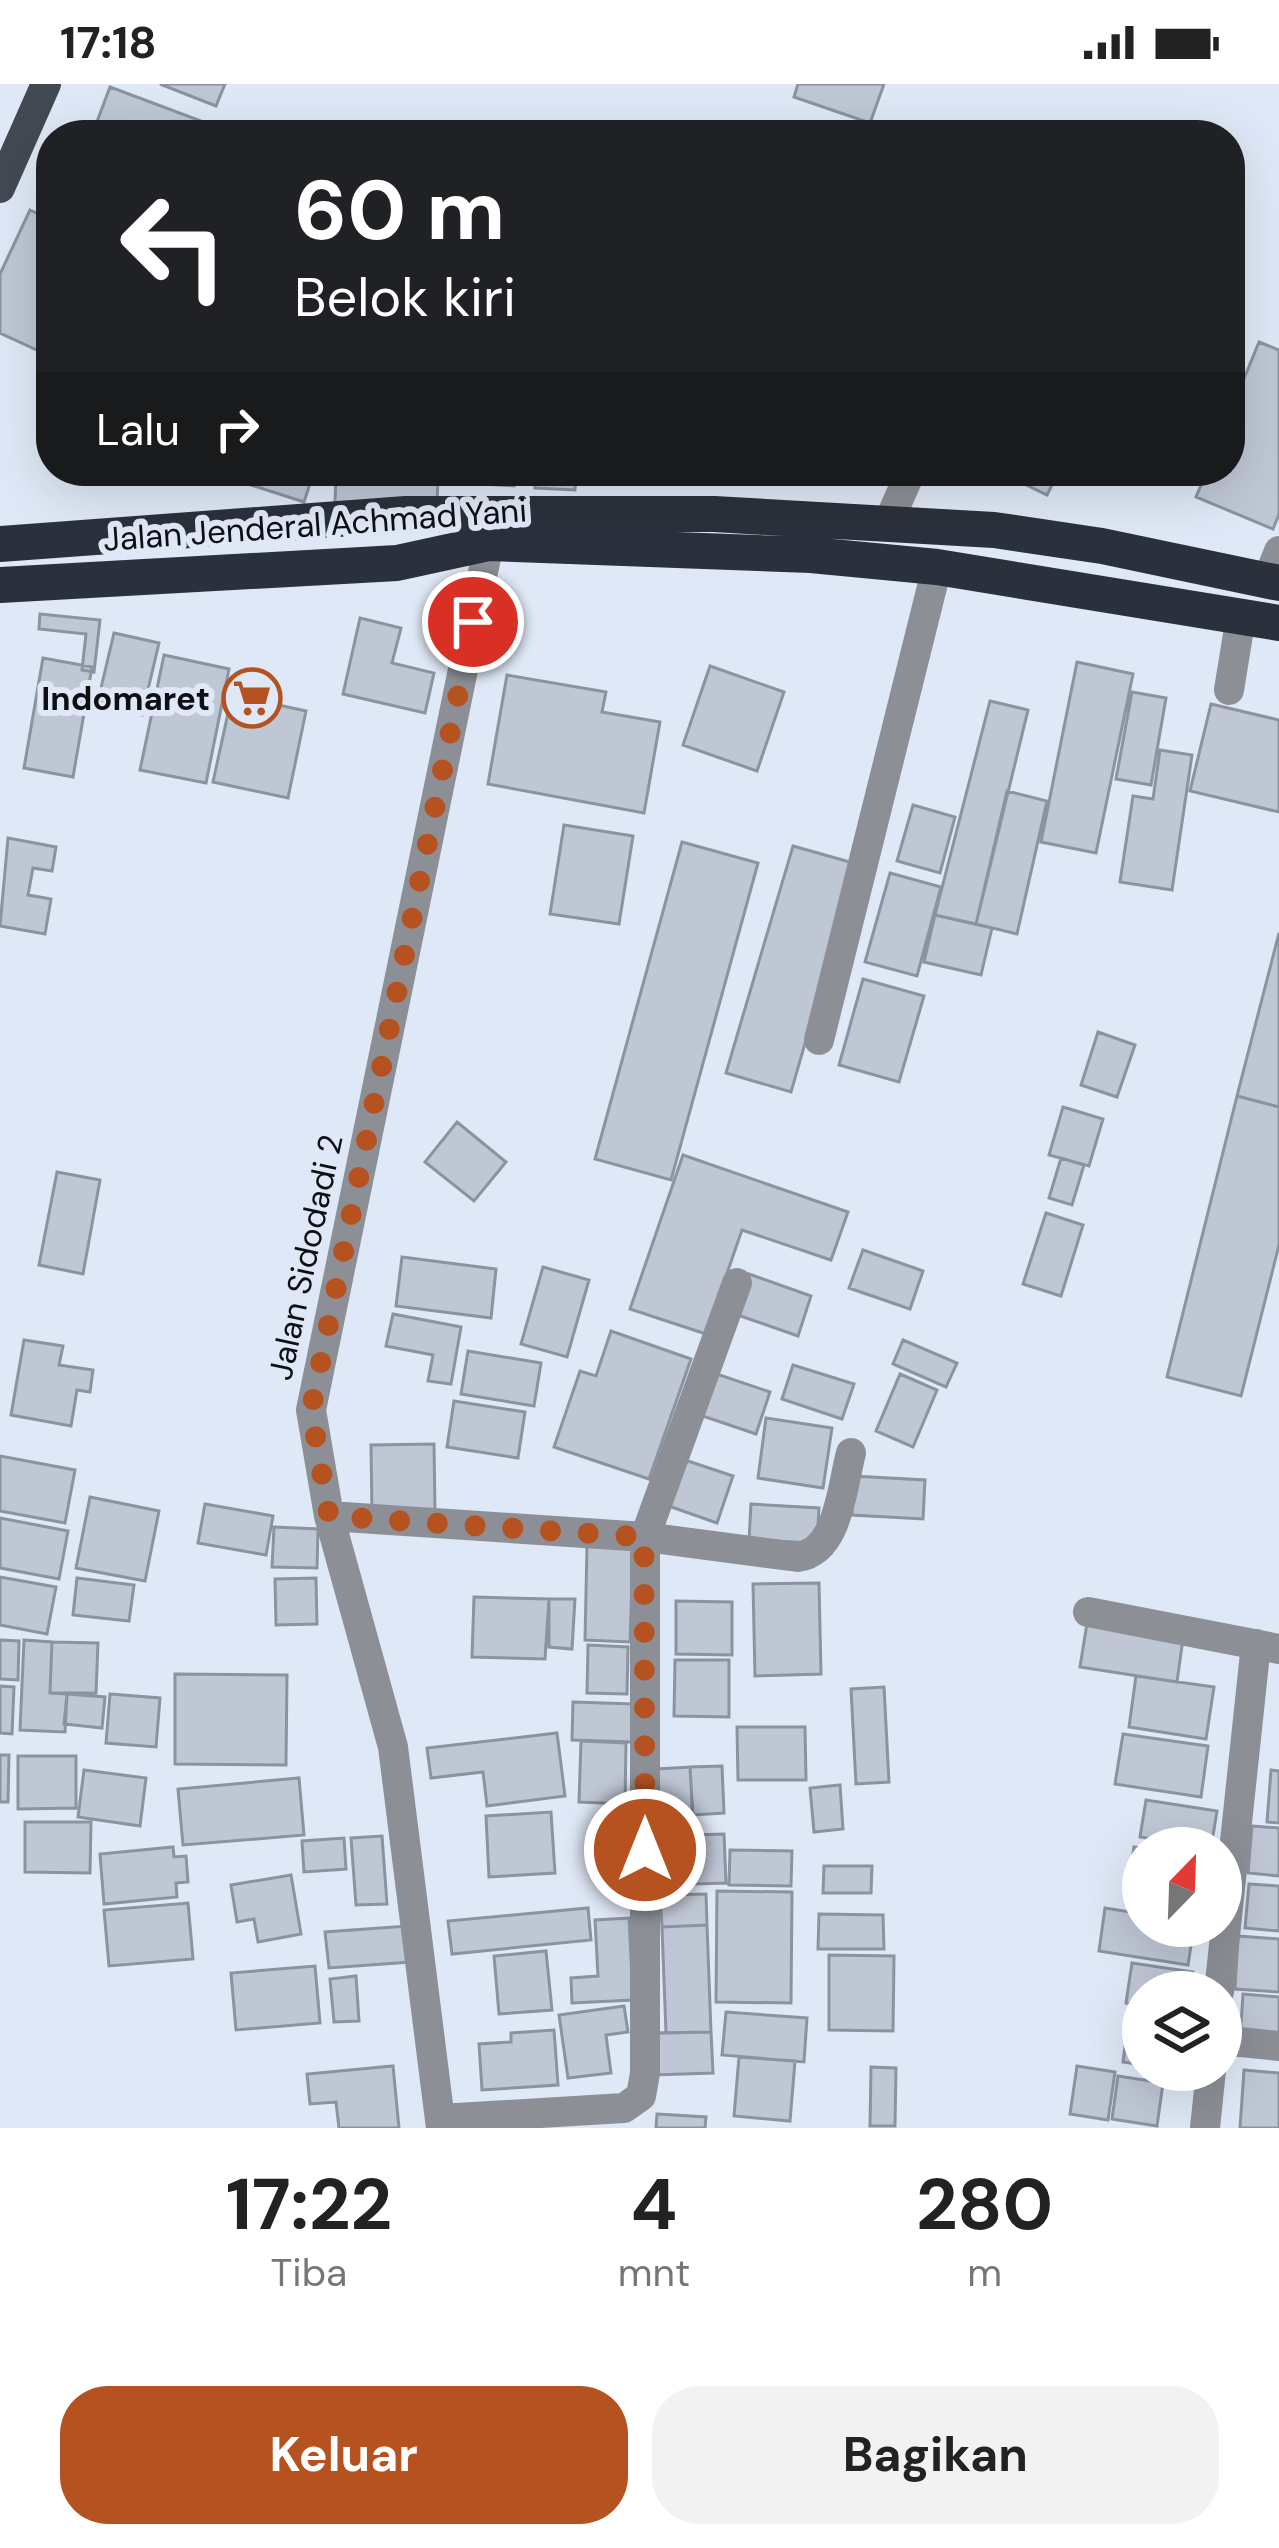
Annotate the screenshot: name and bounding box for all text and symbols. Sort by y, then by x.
text: 17:18 [60,13,157,72]
text: 60 m [294,156,505,265]
icon: left [96,168,252,324]
text: Belok kiri [294,262,516,333]
icon: right [204,396,270,462]
text: Lalu [96,400,180,459]
street label: Jalan Jenderal Achmad Yani [102,488,528,561]
pin [422,571,524,673]
icon: arrive [440,589,506,655]
supermarket icon: Indomaret [221,667,283,729]
place label: Indomaret [41,677,210,720]
street label: Jalan Sidodadi 2 [258,1130,352,1384]
position arrow [582,1787,708,1913]
north arrow [1122,1827,1242,1947]
map controls [1122,1827,1242,2091]
button: layers [1122,1971,1242,2091]
text: 17:22 [226,2158,392,2251]
text: 4 [631,2158,677,2251]
text: 280 [916,2158,1053,2251]
text: Tiba [270,2247,347,2298]
text: mnt [618,2247,690,2298]
text: m [967,2247,1002,2298]
button: Keluar [60,2386,628,2524]
button: Bagikan [652,2386,1219,2524]

